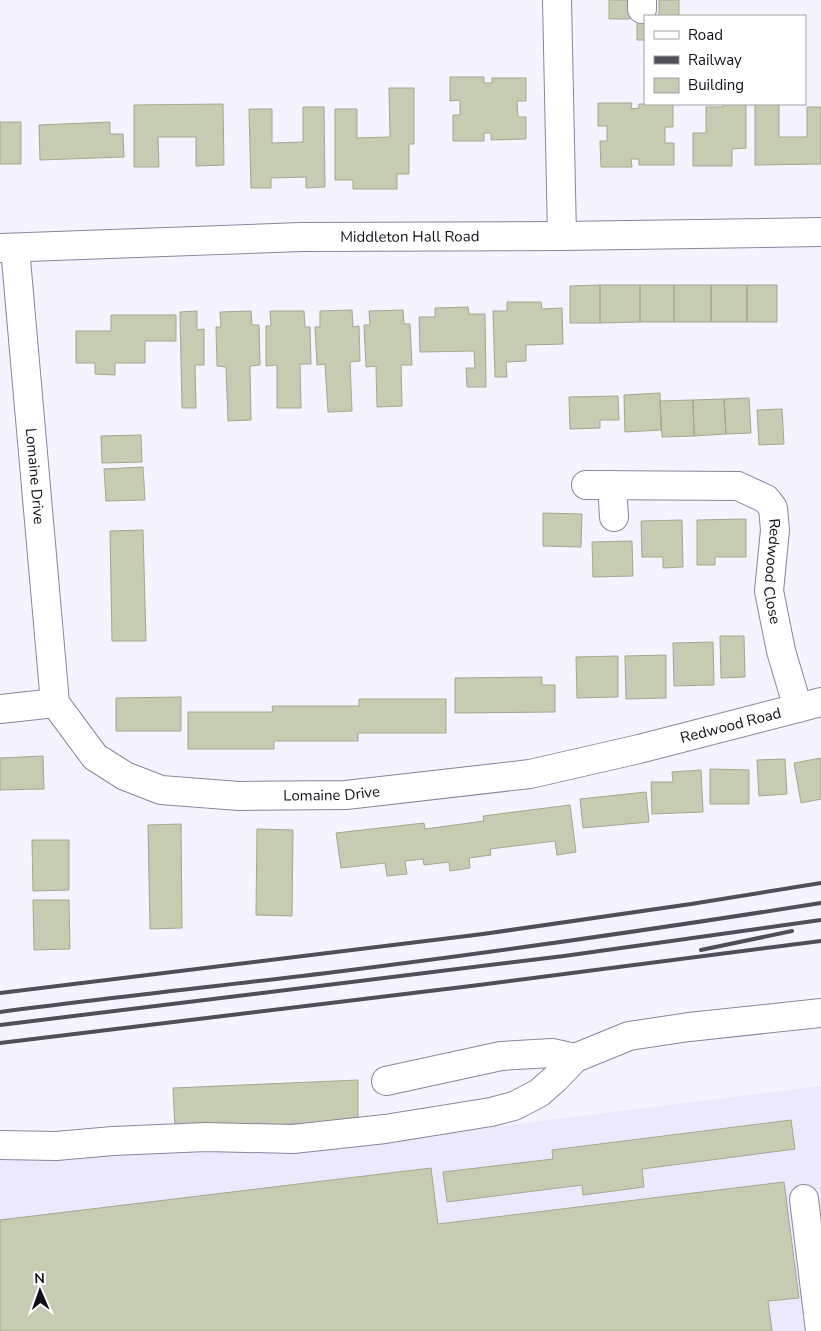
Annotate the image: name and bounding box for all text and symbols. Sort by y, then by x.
legend [644,15,806,105]
text: Road [688,25,723,45]
text: Railway [688,50,742,70]
text: Building [688,75,744,95]
street label: Middleton Hall Road [340,226,479,247]
street label: Lomaine Drive [21,427,49,525]
street label: Redwood Close [758,518,785,626]
street label: Redwood Road [678,703,783,748]
street label: Lomaine Drive [283,781,381,806]
north arrow [15,1266,65,1316]
text: N [34,1269,45,1288]

